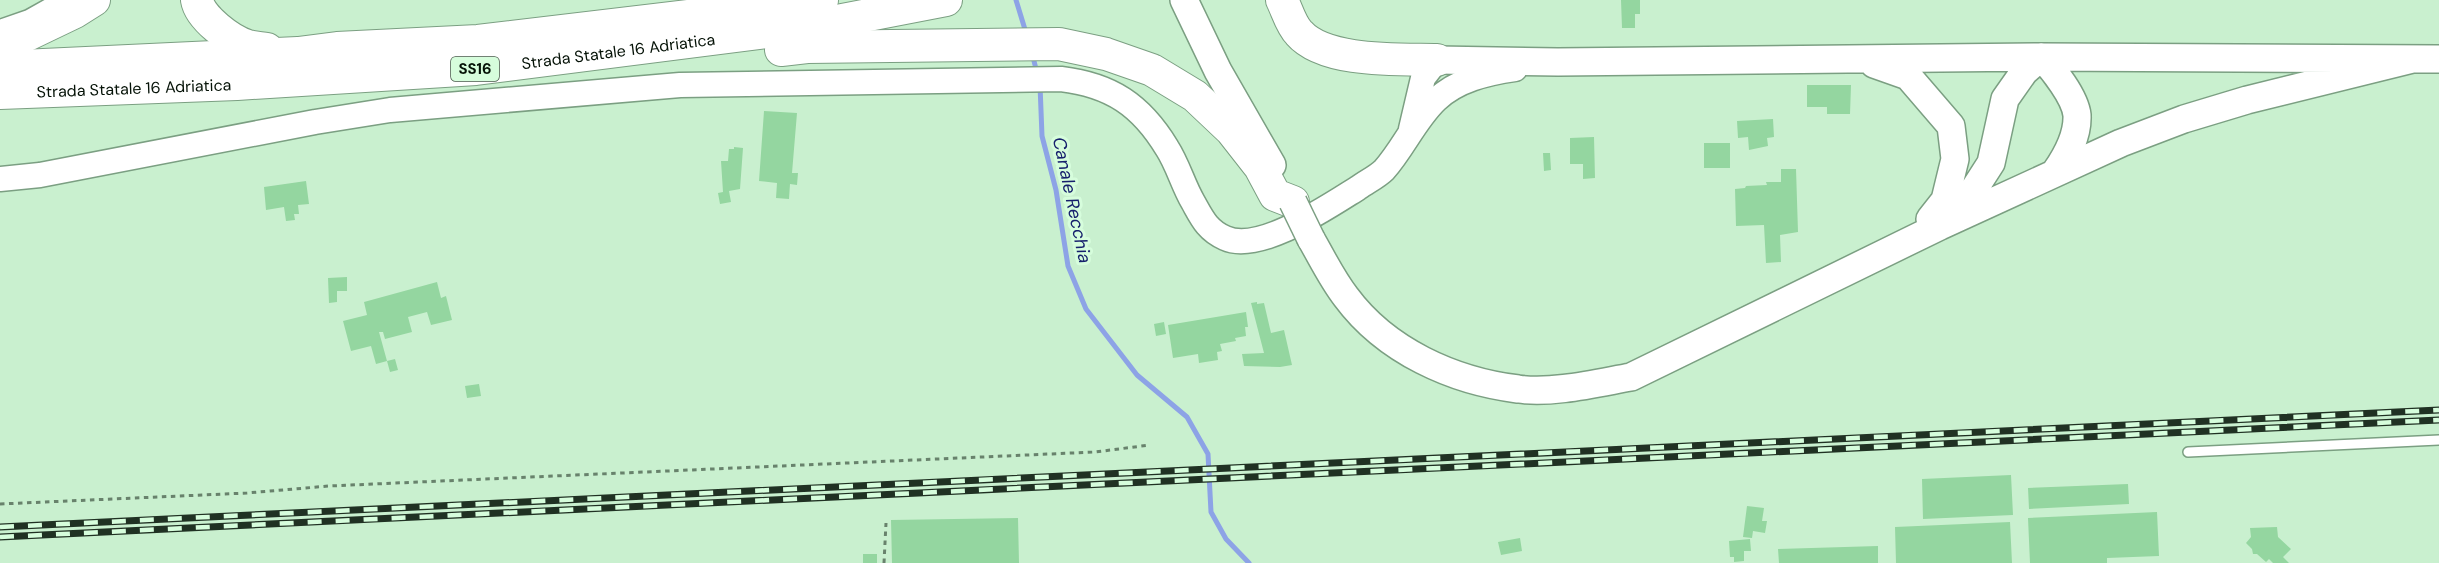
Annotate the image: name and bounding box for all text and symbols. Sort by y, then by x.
street label: Strada Statale 16 Adriatica [520,29,716,74]
road number: SS16 [451,57,499,81]
street label: Strada Statale 16 Adriatica [36,74,232,103]
water label: Canale Recchia [1047,135,1097,265]

